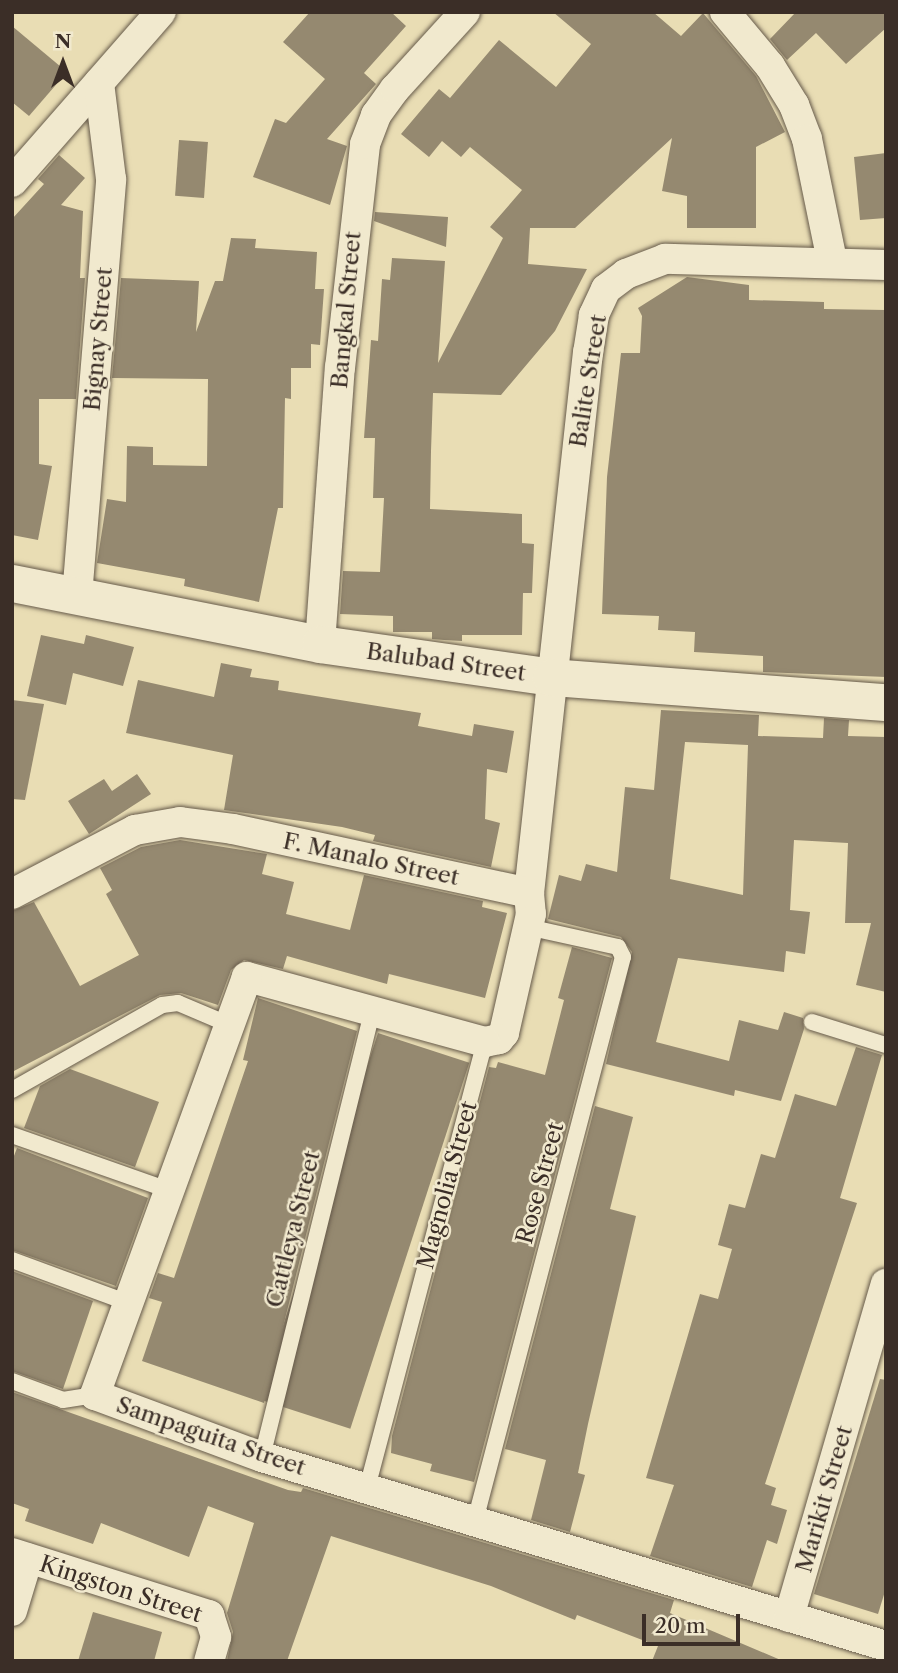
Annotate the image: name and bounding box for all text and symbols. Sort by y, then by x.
north arrow [28,28,98,98]
text: N [55,30,71,53]
street label: Bangkal Street [325,230,367,390]
street label: Bignay Street [78,265,118,413]
street label: Balite Street [564,312,612,450]
street label: Balubad Street [365,637,527,687]
street label: F. Manalo Street [280,827,462,891]
street label: Magnolia Street [411,1098,483,1272]
street label: Rose Street [511,1119,569,1247]
street label: Cattleya Street [260,1148,326,1310]
street label: Sampaguita Street [113,1391,309,1481]
street label: Marikit Street [790,1422,858,1576]
street label: Kingston Street [36,1550,206,1628]
scale bar [646,1600,744,1644]
text: 20 m [655,1613,706,1638]

